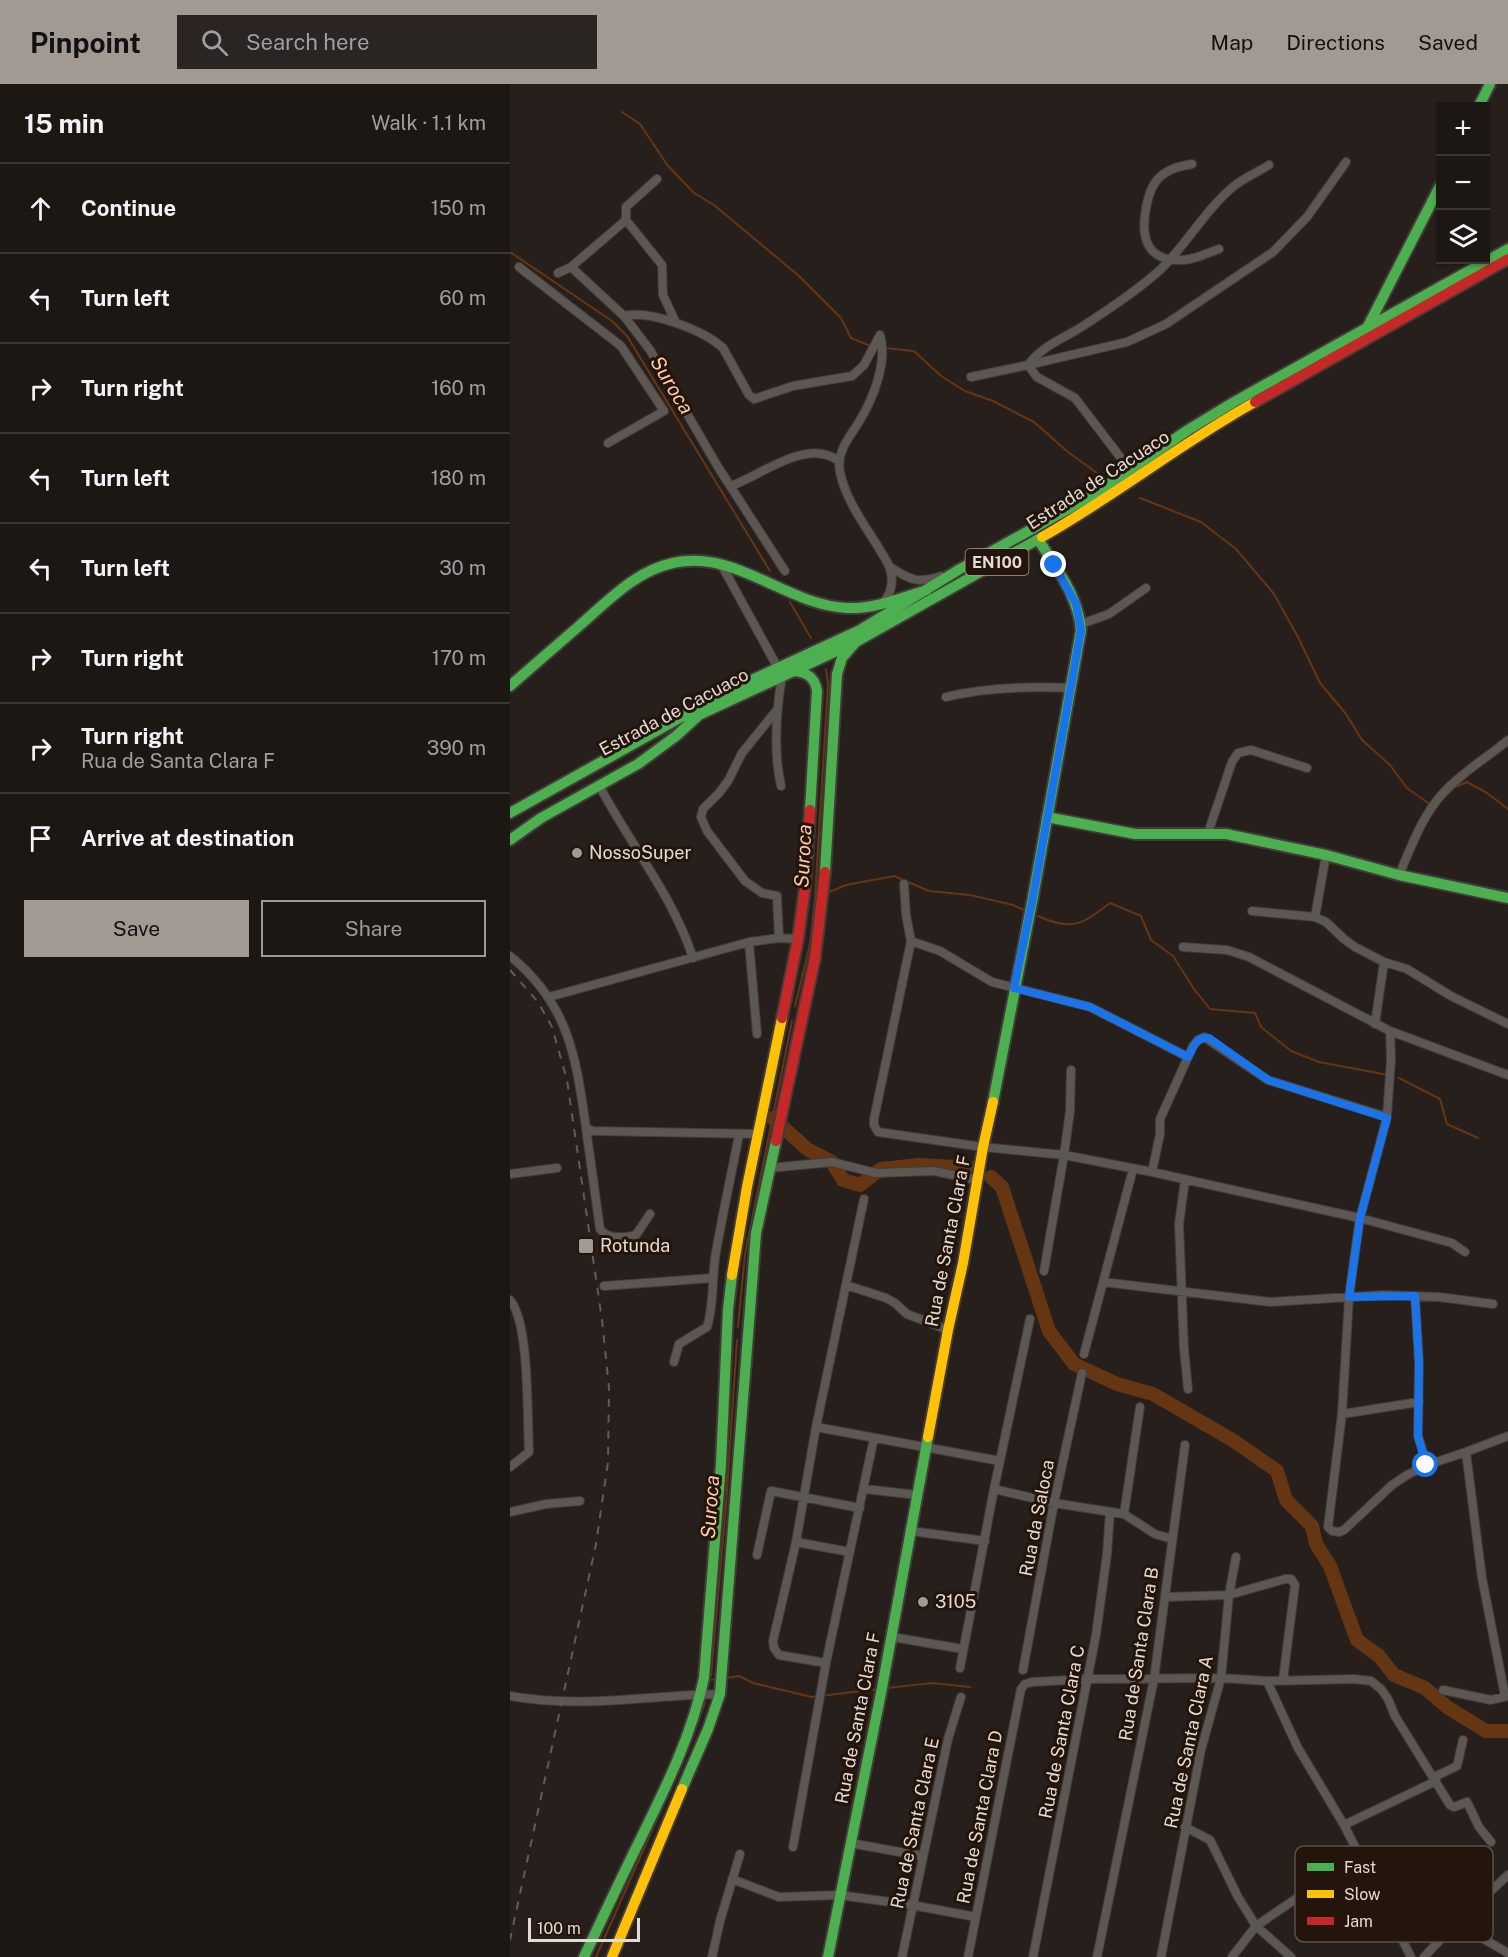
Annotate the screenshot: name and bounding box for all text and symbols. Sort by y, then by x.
search box [177,15,597,69]
text: Pinpoint [30,26,141,59]
icon: search [198,26,231,59]
text: Search here [246,29,369,55]
text: Map [1211,30,1253,55]
text: Directions [1286,30,1385,55]
text: Saved [1418,30,1478,55]
map controls [1436,102,1490,264]
button: + [1436,102,1490,156]
text: 15 min [24,108,104,139]
text: Walk · 1.1 km [371,111,486,135]
button: − [1436,156,1490,210]
icon: ahead [24,192,57,225]
text: Continue [81,195,176,221]
text: 150 m [431,196,486,220]
button: layers [1436,210,1490,264]
icon: left [24,282,57,315]
text: Turn left [81,285,170,311]
text: 60 m [439,286,486,310]
water label: Suroca [645,352,699,418]
icon: right [24,372,57,405]
text: Turn right [81,375,184,401]
text: 160 m [431,376,486,400]
street label: Estrada de Cacuaco [1022,426,1173,534]
icon: left [24,462,57,495]
text: Turn left [81,465,170,491]
text: 180 m [431,466,486,490]
road number: EN100 [966,549,1028,575]
route end [1040,551,1066,577]
icon: left [24,552,57,585]
text: Turn left [81,555,170,581]
text: 30 m [439,556,486,580]
icon: right [24,642,57,675]
text: Turn right [81,645,184,671]
text: 170 m [432,646,486,670]
street label: Estrada de Cacuaco [596,663,752,760]
text: Turn right [81,723,184,749]
icon: right [24,732,57,765]
text: 390 m [427,736,486,760]
text: Rua de Santa Clara F [81,749,275,773]
icon: arrive [24,822,57,855]
water label: Suroca [789,824,817,888]
text: Arrive at destination [81,825,294,851]
place label: NossoSuper [589,842,692,863]
marker: NossoSuper [570,846,584,860]
button: Save [24,900,249,957]
button: Share [261,900,486,957]
street label: Rua de Santa Clara F [921,1153,974,1329]
place label: Rotunda [600,1235,670,1256]
marker: Rotunda [577,1237,595,1255]
route start [1412,1451,1438,1477]
street label: Rua da Saloca [1015,1458,1058,1578]
water label: Suroca [696,1474,724,1540]
street label: Rua de Santa Clara B [1114,1565,1163,1742]
place label: 3105 [935,1591,976,1612]
marker: 3105 [916,1595,930,1609]
street label: Rua de Santa Clara F [831,1630,884,1806]
street label: Rua de Santa Clara C [1034,1643,1089,1820]
street label: Rua de Santa Clara A [1160,1653,1217,1830]
street label: Rua de Santa Clara D [952,1728,1007,1905]
street label: Rua de Santa Clara E [886,1735,943,1911]
legend [1295,1846,1493,1942]
text: Fast [1344,1858,1376,1877]
text: Slow [1344,1885,1381,1904]
text: Jam [1344,1912,1373,1931]
scale bar [528,1915,640,1942]
text: 100 m [537,1919,581,1938]

